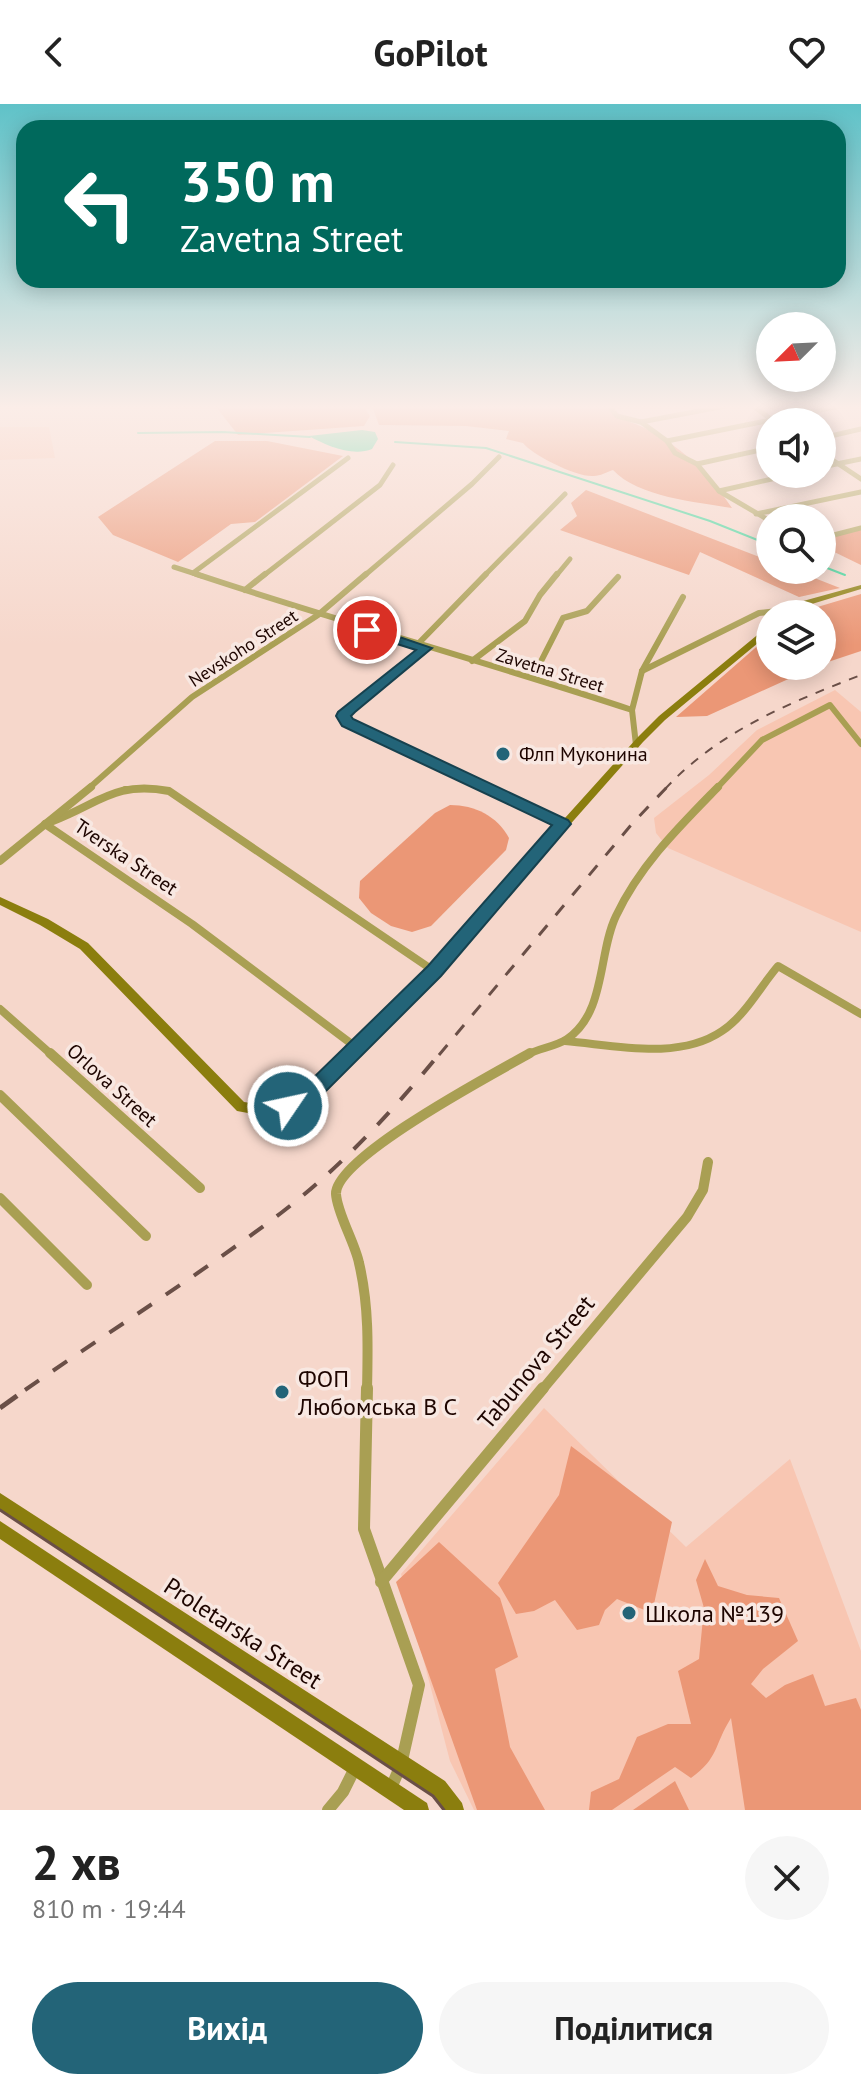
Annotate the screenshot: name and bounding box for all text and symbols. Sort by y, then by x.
text: GoPilot [373,29,488,76]
icon: back [32,30,76,74]
icon: heart [785,30,829,74]
text: 350 m [180,145,335,217]
icon: left [48,152,152,256]
text: Zavetna Street [180,215,403,262]
north arrow [756,312,836,392]
map controls [756,312,836,680]
button: sound [756,408,836,488]
button: search [756,504,836,584]
pin [333,596,401,664]
button: layers [756,600,836,680]
street label: Nevskoho Street [184,604,302,692]
icon: arrive [345,608,389,652]
street label: Zavetna Street [493,643,607,697]
place label: Флп Муконина [519,741,648,767]
marker: Флп Муконина [494,745,512,763]
street label: Tverska Street [69,813,183,901]
street label: Orlova Street [61,1038,163,1133]
position arrow [246,1064,330,1148]
street label: Tabunova Street [471,1289,601,1435]
place label: ФОП Любомська В С [297,1363,457,1422]
marker: ФОП Любомська В С [273,1383,291,1401]
street label: Proletarska Street [158,1570,328,1696]
place label: Школа №139 [645,1598,784,1629]
marker: Школа №139 [620,1604,638,1622]
text: 2 хв [32,1831,121,1893]
button: close [745,1836,829,1920]
text: 810 m · 19:44 [32,1892,186,1925]
button: Вихід [32,1982,423,2074]
button: Поділитися [439,1982,829,2074]

